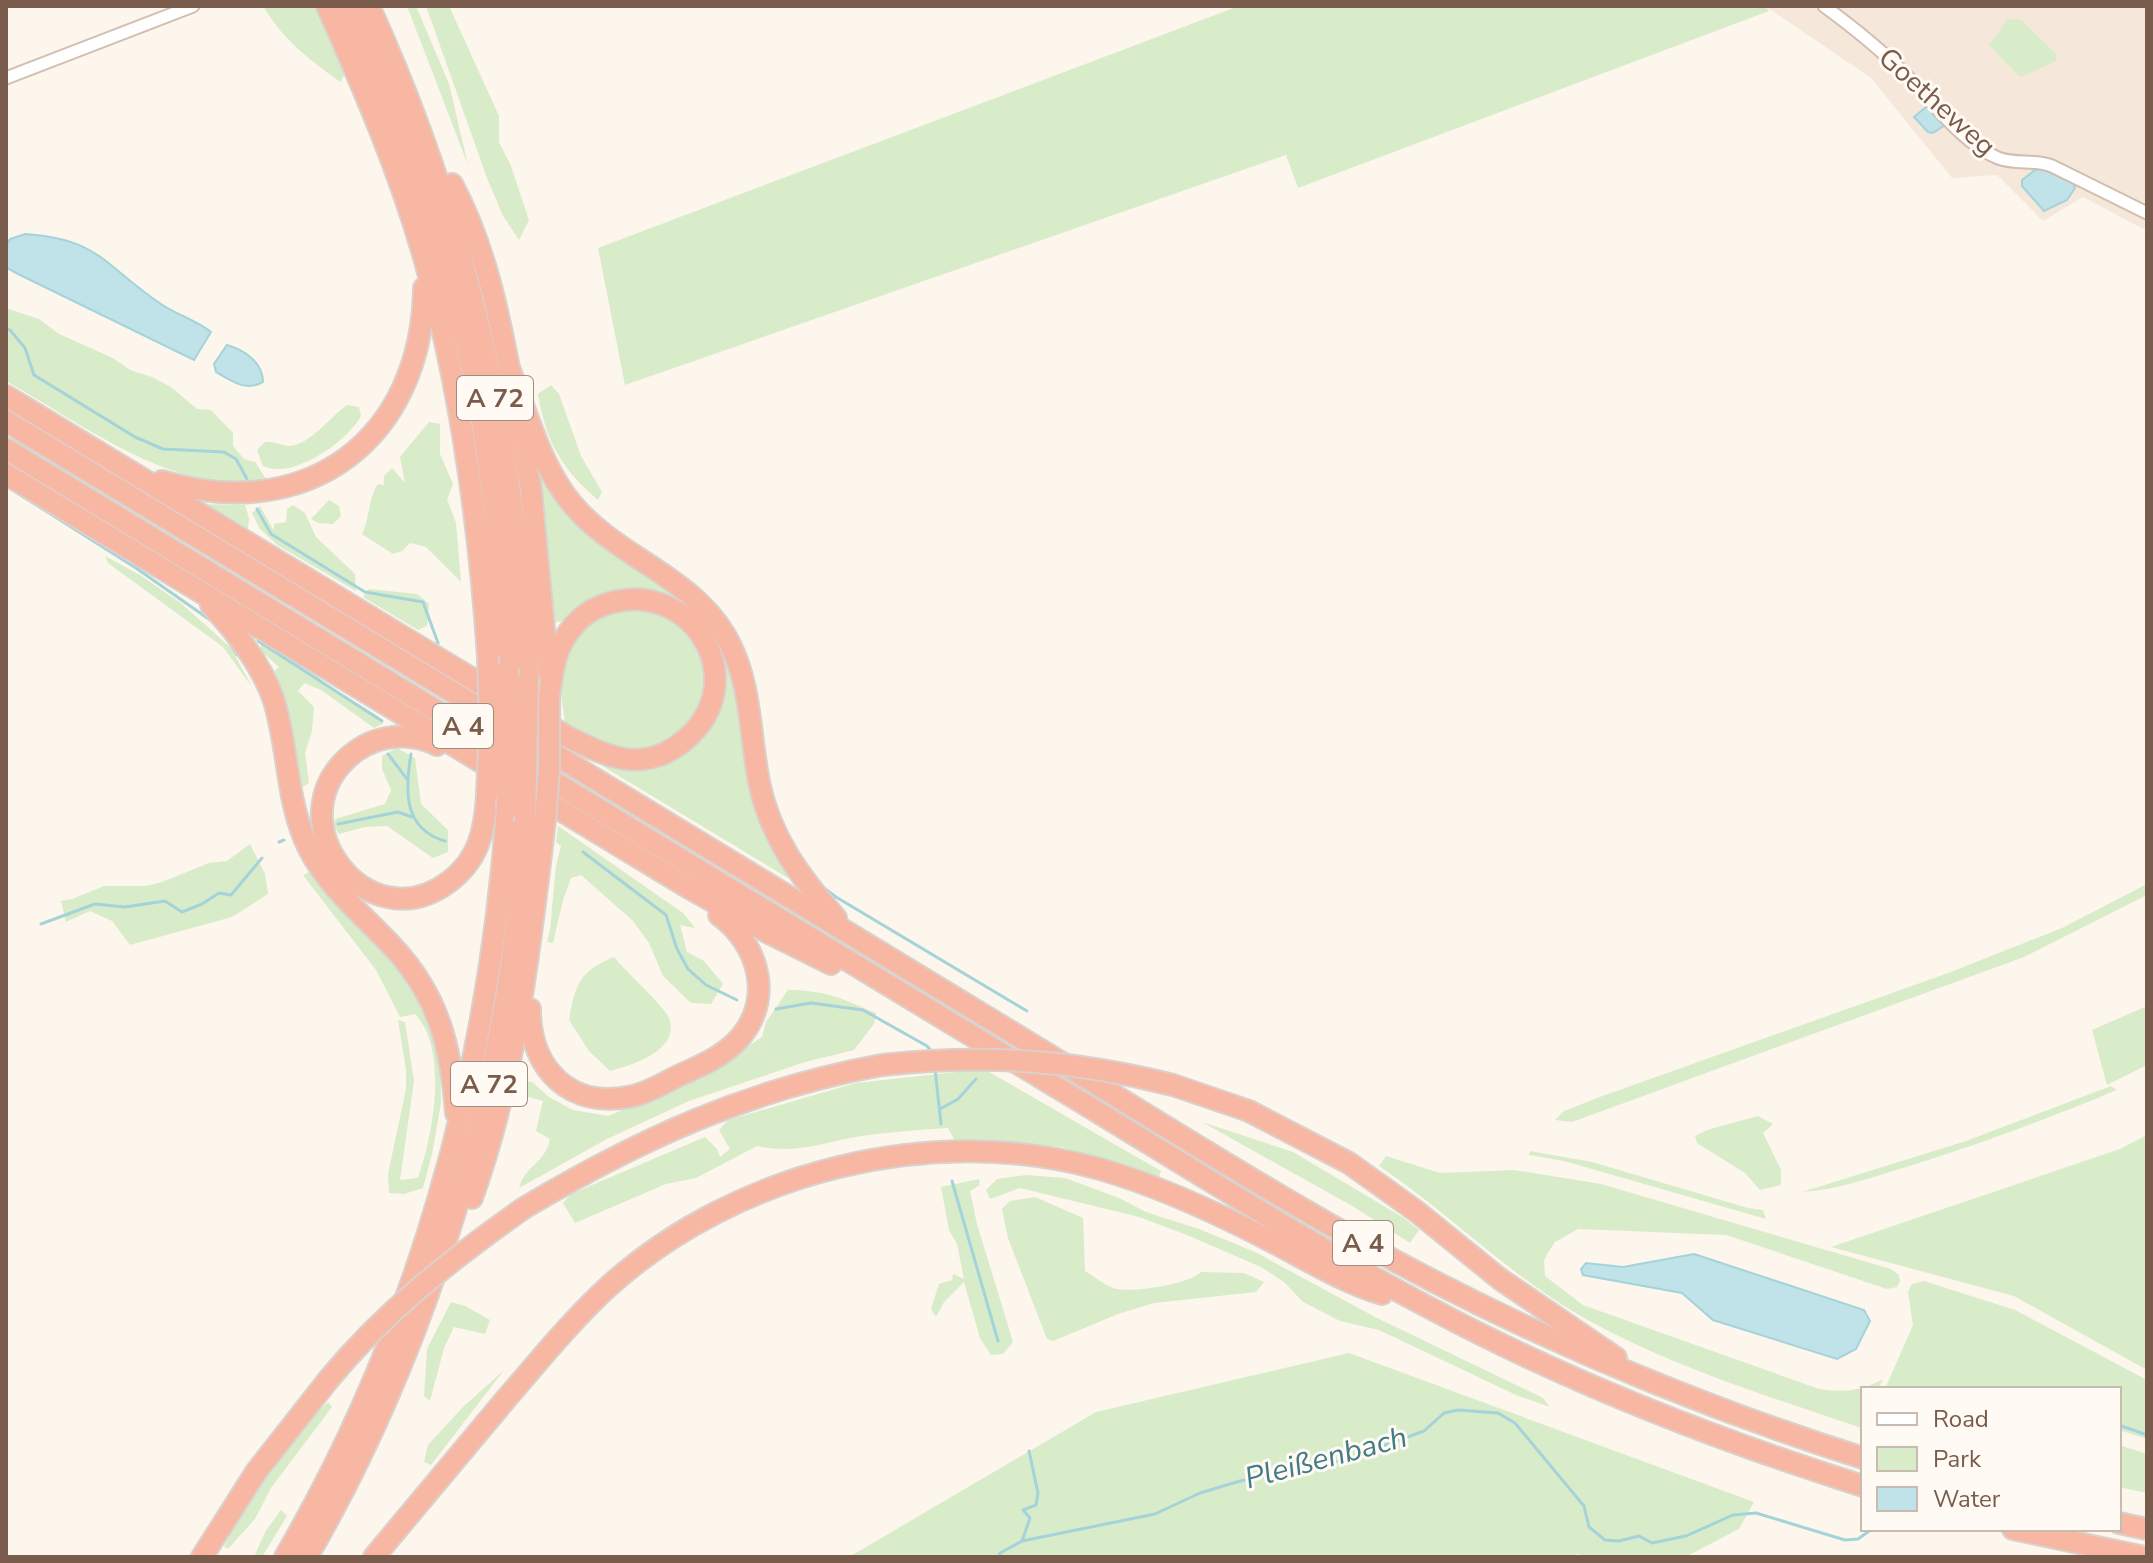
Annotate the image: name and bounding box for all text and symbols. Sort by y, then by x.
street label: Goetheweg [1870,39,2004,165]
road number: A 72 [457,376,533,420]
road number: A 4 [433,704,493,748]
road number: A 72 [451,1062,527,1106]
road number: A 4 [1333,1221,1393,1265]
legend [1861,1387,2121,1531]
text: Road [1933,1403,1989,1435]
water label: Pleißenbach [1240,1417,1412,1499]
text: Park [1933,1443,1982,1475]
text: Water [1933,1483,2001,1515]

